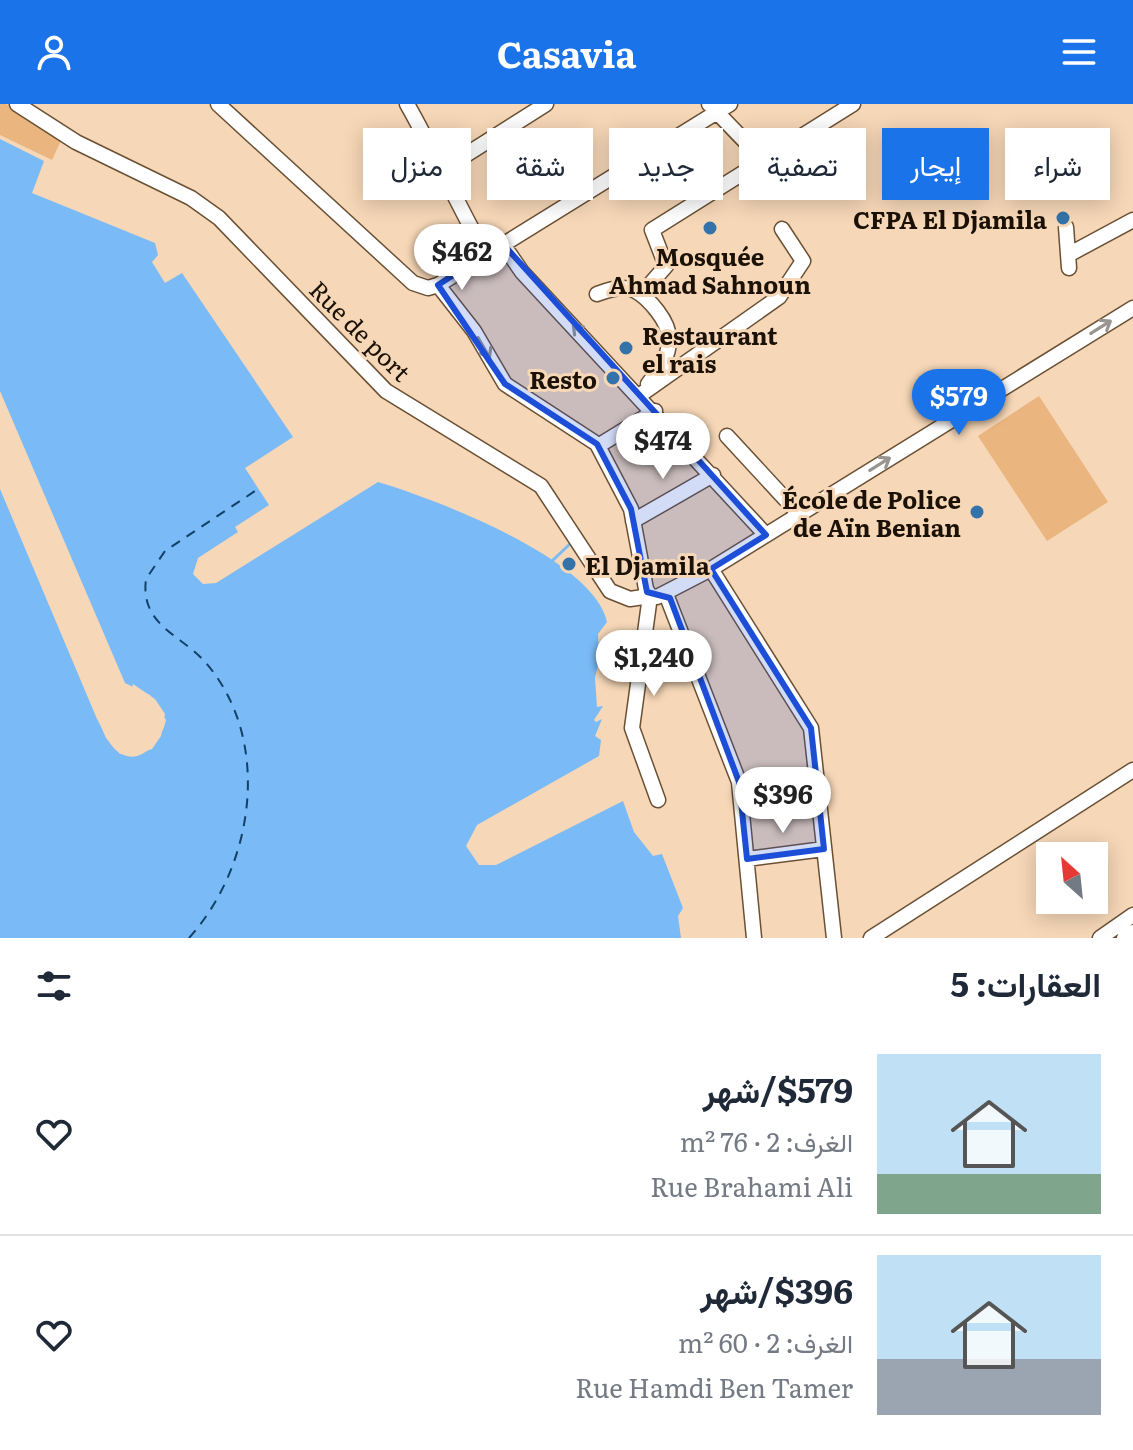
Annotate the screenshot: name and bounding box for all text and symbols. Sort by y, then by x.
text: Casavia [497,26,636,79]
icon: person [32,30,76,74]
icon: menu [1057,30,1101,74]
chip: منزل [363,128,471,200]
chip: شقة [487,128,593,200]
chip: جديد [609,128,723,200]
chip: تصفية [739,128,866,200]
chip: إيجار [882,128,989,200]
chip: شراء [1005,128,1110,200]
place label: CFPA El Djamila [853,201,1047,236]
marker: CFPA El Djamila [1054,209,1072,227]
marker: Mosquée Ahmad Sahnoun [701,219,719,237]
pin: $462 [415,224,509,292]
text: $462 [432,230,492,269]
place label: Mosquée Ahmad Sahnoun [609,238,811,301]
street label: Rue de port [303,272,420,389]
place label: Restaurant el rais [642,317,778,380]
one-way arrow [1089,319,1112,335]
one-way arrow [572,324,591,343]
one-way arrow [476,336,492,359]
marker: Restaurant el rais [617,339,635,357]
place label: Resto [529,361,597,396]
marker: Resto [604,369,622,387]
pin: $579 [912,369,1006,437]
text: $579 [930,375,988,414]
pin: $474 [616,413,710,481]
text: $474 [634,419,692,458]
one-way arrow [868,456,891,472]
place label: École de Police de Aïn Benian [782,481,961,544]
marker: École de Police de Aïn Benian [968,503,986,521]
place label: El Djamila [585,547,710,582]
marker: El Djamila [560,555,578,573]
pin: $1,240 [589,630,719,698]
text: $1,240 [614,636,694,675]
pin: $396 [736,767,830,835]
text: $396 [753,773,813,812]
north arrow [1036,842,1108,914]
map controls [1036,842,1108,914]
text: العقارات: 5 [951,957,1101,1007]
icon: filters [32,964,76,1008]
text: $579/شهر [703,1063,853,1113]
icon: home [941,1086,1037,1182]
icon: heart [32,1112,76,1156]
text: الغرف: 2 · 76 m² [680,1121,853,1160]
text: Rue Brahami Ali [650,1166,853,1205]
text: $396/شهر [700,1264,853,1314]
icon: home [941,1287,1037,1383]
icon: heart [32,1313,76,1357]
text: الغرف: 2 · 60 m² [678,1322,853,1361]
text: Rue Hamdi Ben Tamer [575,1367,853,1406]

